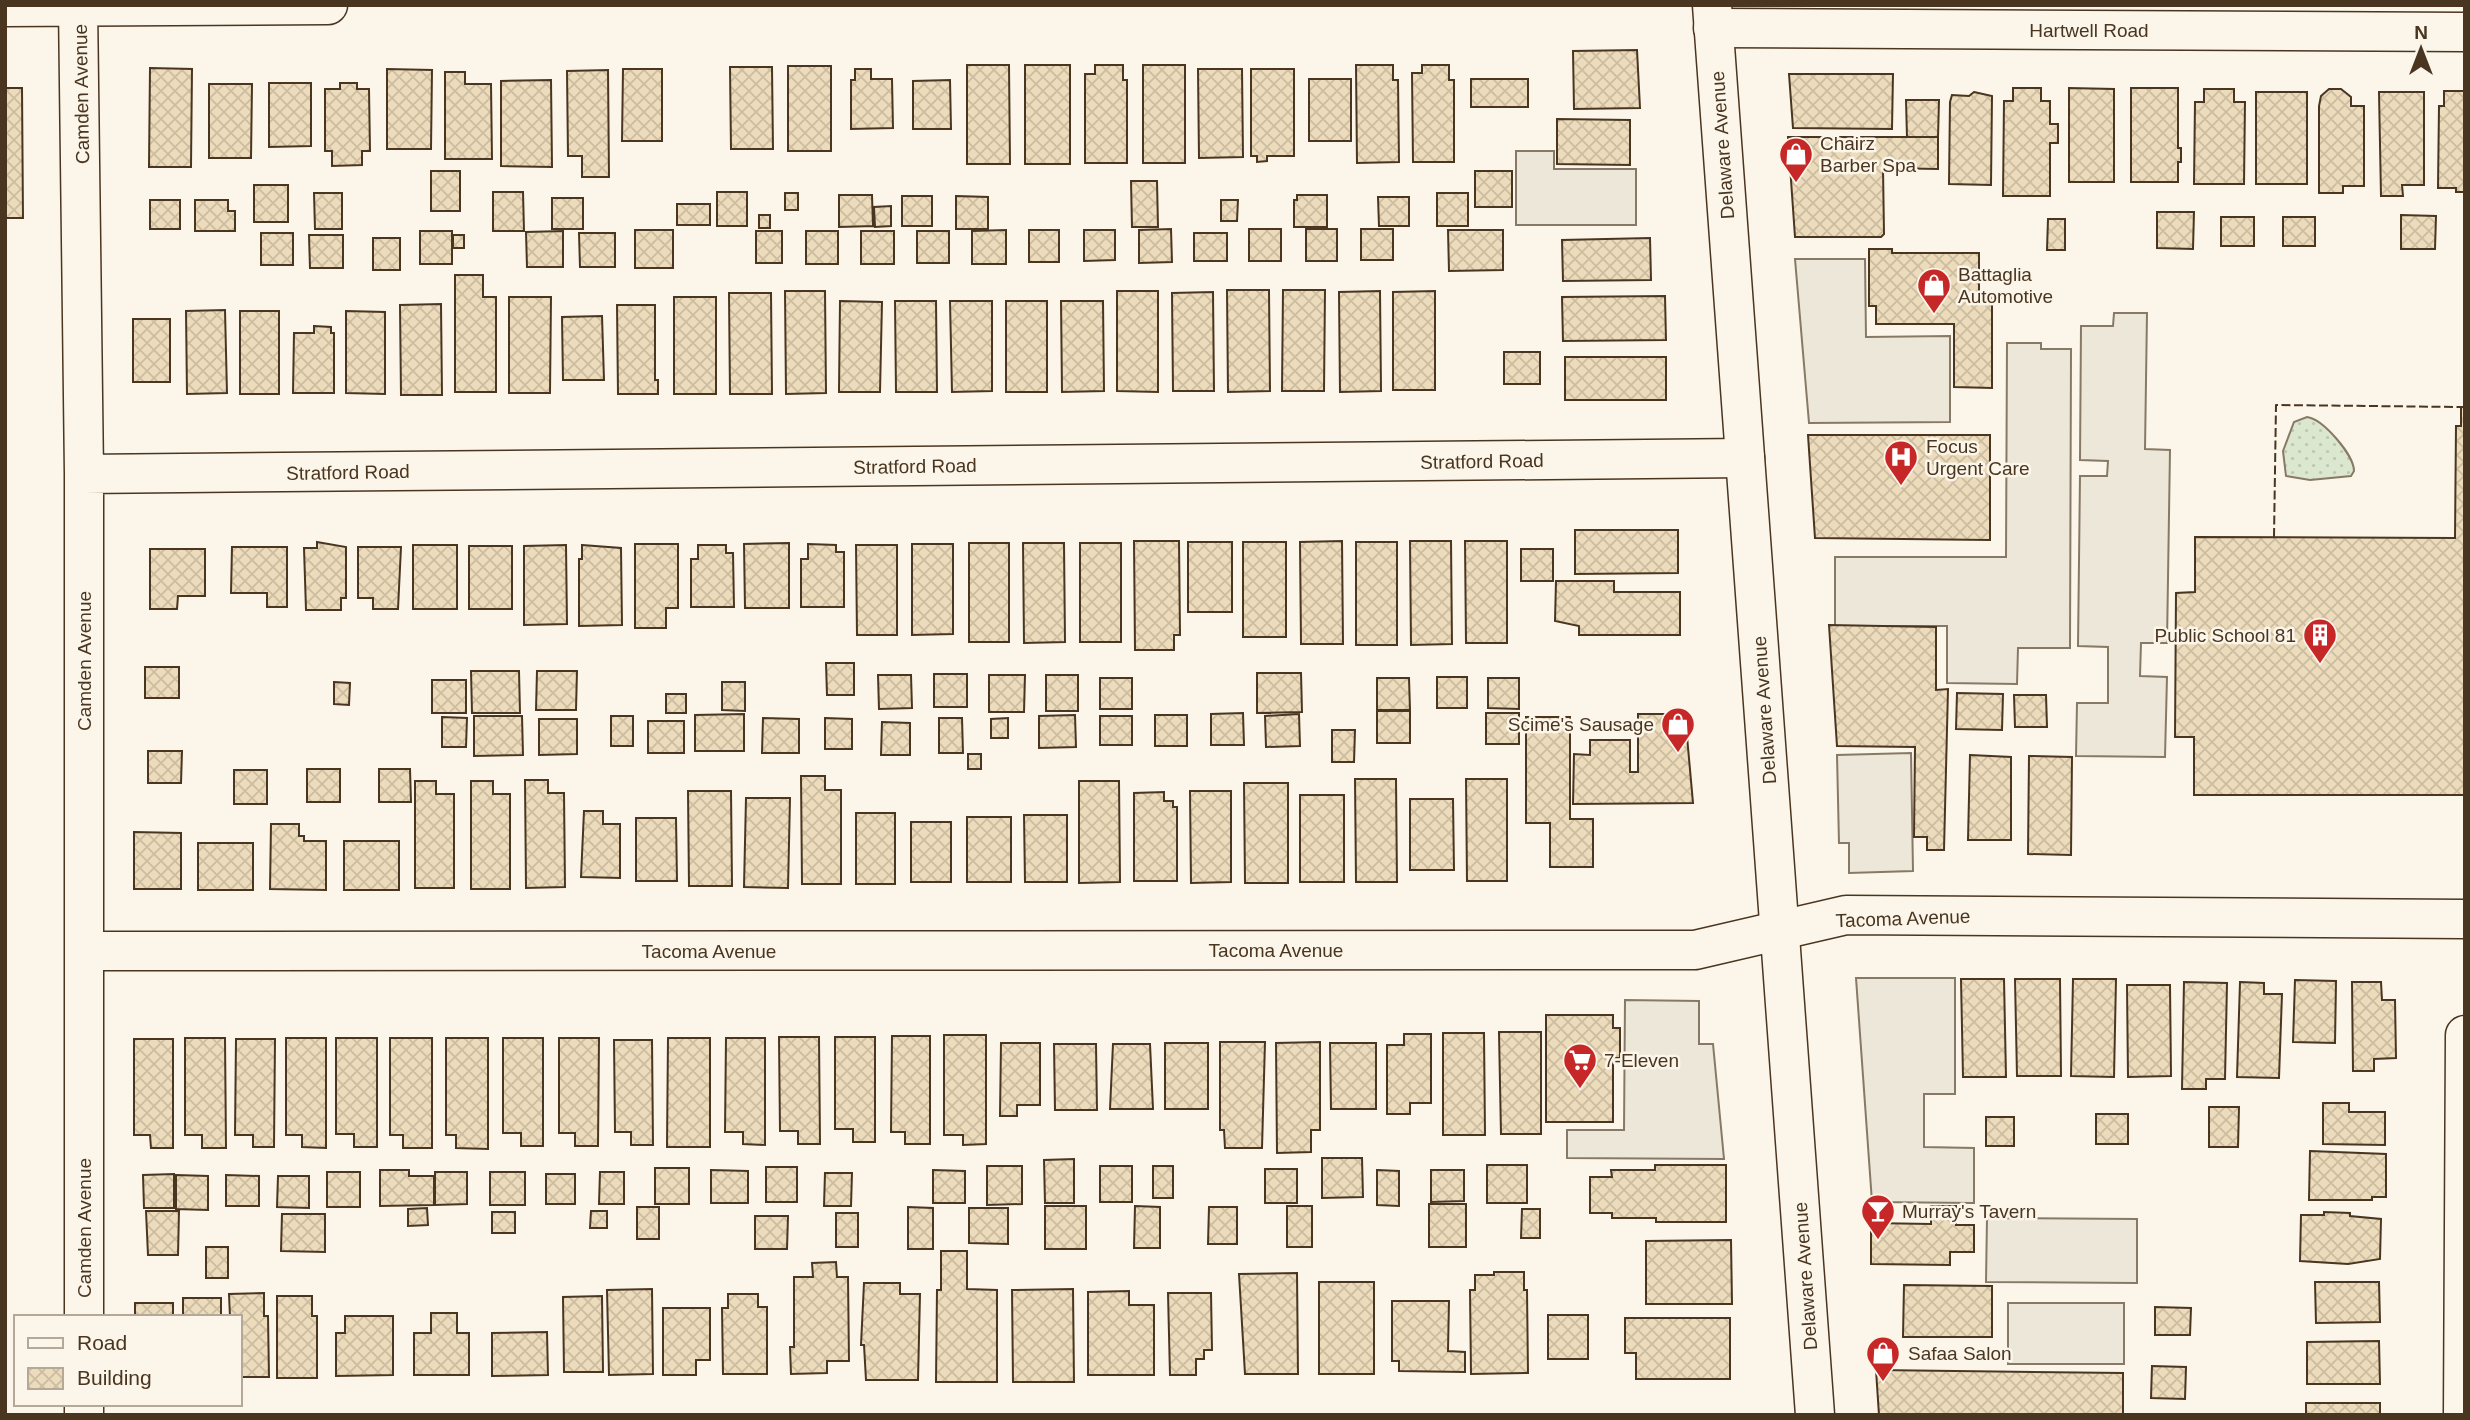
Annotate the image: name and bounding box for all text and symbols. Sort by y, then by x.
north arrow [2386,14,2456,84]
street label: Hartwell Road [2029,20,2149,41]
text: N [2414,22,2428,43]
street label: Camden Avenue [70,24,93,164]
street label: Delaware Avenue [1707,70,1738,220]
place label: Chairz Barber Spa [1820,133,1917,176]
shop icon: Chairz Barber Spa [1777,135,1815,184]
place label: Battaglia Automotive [1958,264,2053,307]
shop icon: Battaglia Automotive [1915,266,1953,315]
place label: Focus Urgent Care [1926,436,2030,479]
hospital icon: Focus Urgent Care [1882,438,1920,487]
street label: Stratford Road [1420,450,1544,473]
street label: Stratford Road [853,455,977,478]
street label: Stratford Road [286,461,410,484]
street label: Camden Avenue [74,591,95,731]
building icon: Public School 81 [2301,616,2339,665]
place label: Public School 81 [2154,625,2296,646]
street label: Delaware Avenue [1749,635,1780,785]
shop icon: Scime's Sausage [1659,705,1697,754]
place label: Scime's Sausage [1508,714,1654,735]
street label: Tacoma Avenue [1835,906,1971,931]
street label: Tacoma Avenue [1209,940,1343,961]
street label: Tacoma Avenue [642,941,776,962]
supermarket icon: 7-Eleven [1561,1041,1599,1090]
place label: 7-Eleven [1604,1050,1679,1071]
street label: Camden Avenue [74,1158,95,1298]
bar icon: Murray's Tavern [1859,1192,1897,1241]
street label: Delaware Avenue [1790,1201,1821,1351]
place label: Murray's Tavern [1902,1201,2036,1222]
legend [14,1315,242,1406]
text: Road [77,1331,127,1354]
shop icon: Safaa Salon [1864,1334,1902,1383]
place label: Safaa Salon [1908,1343,2012,1364]
text: Building [77,1366,152,1389]

